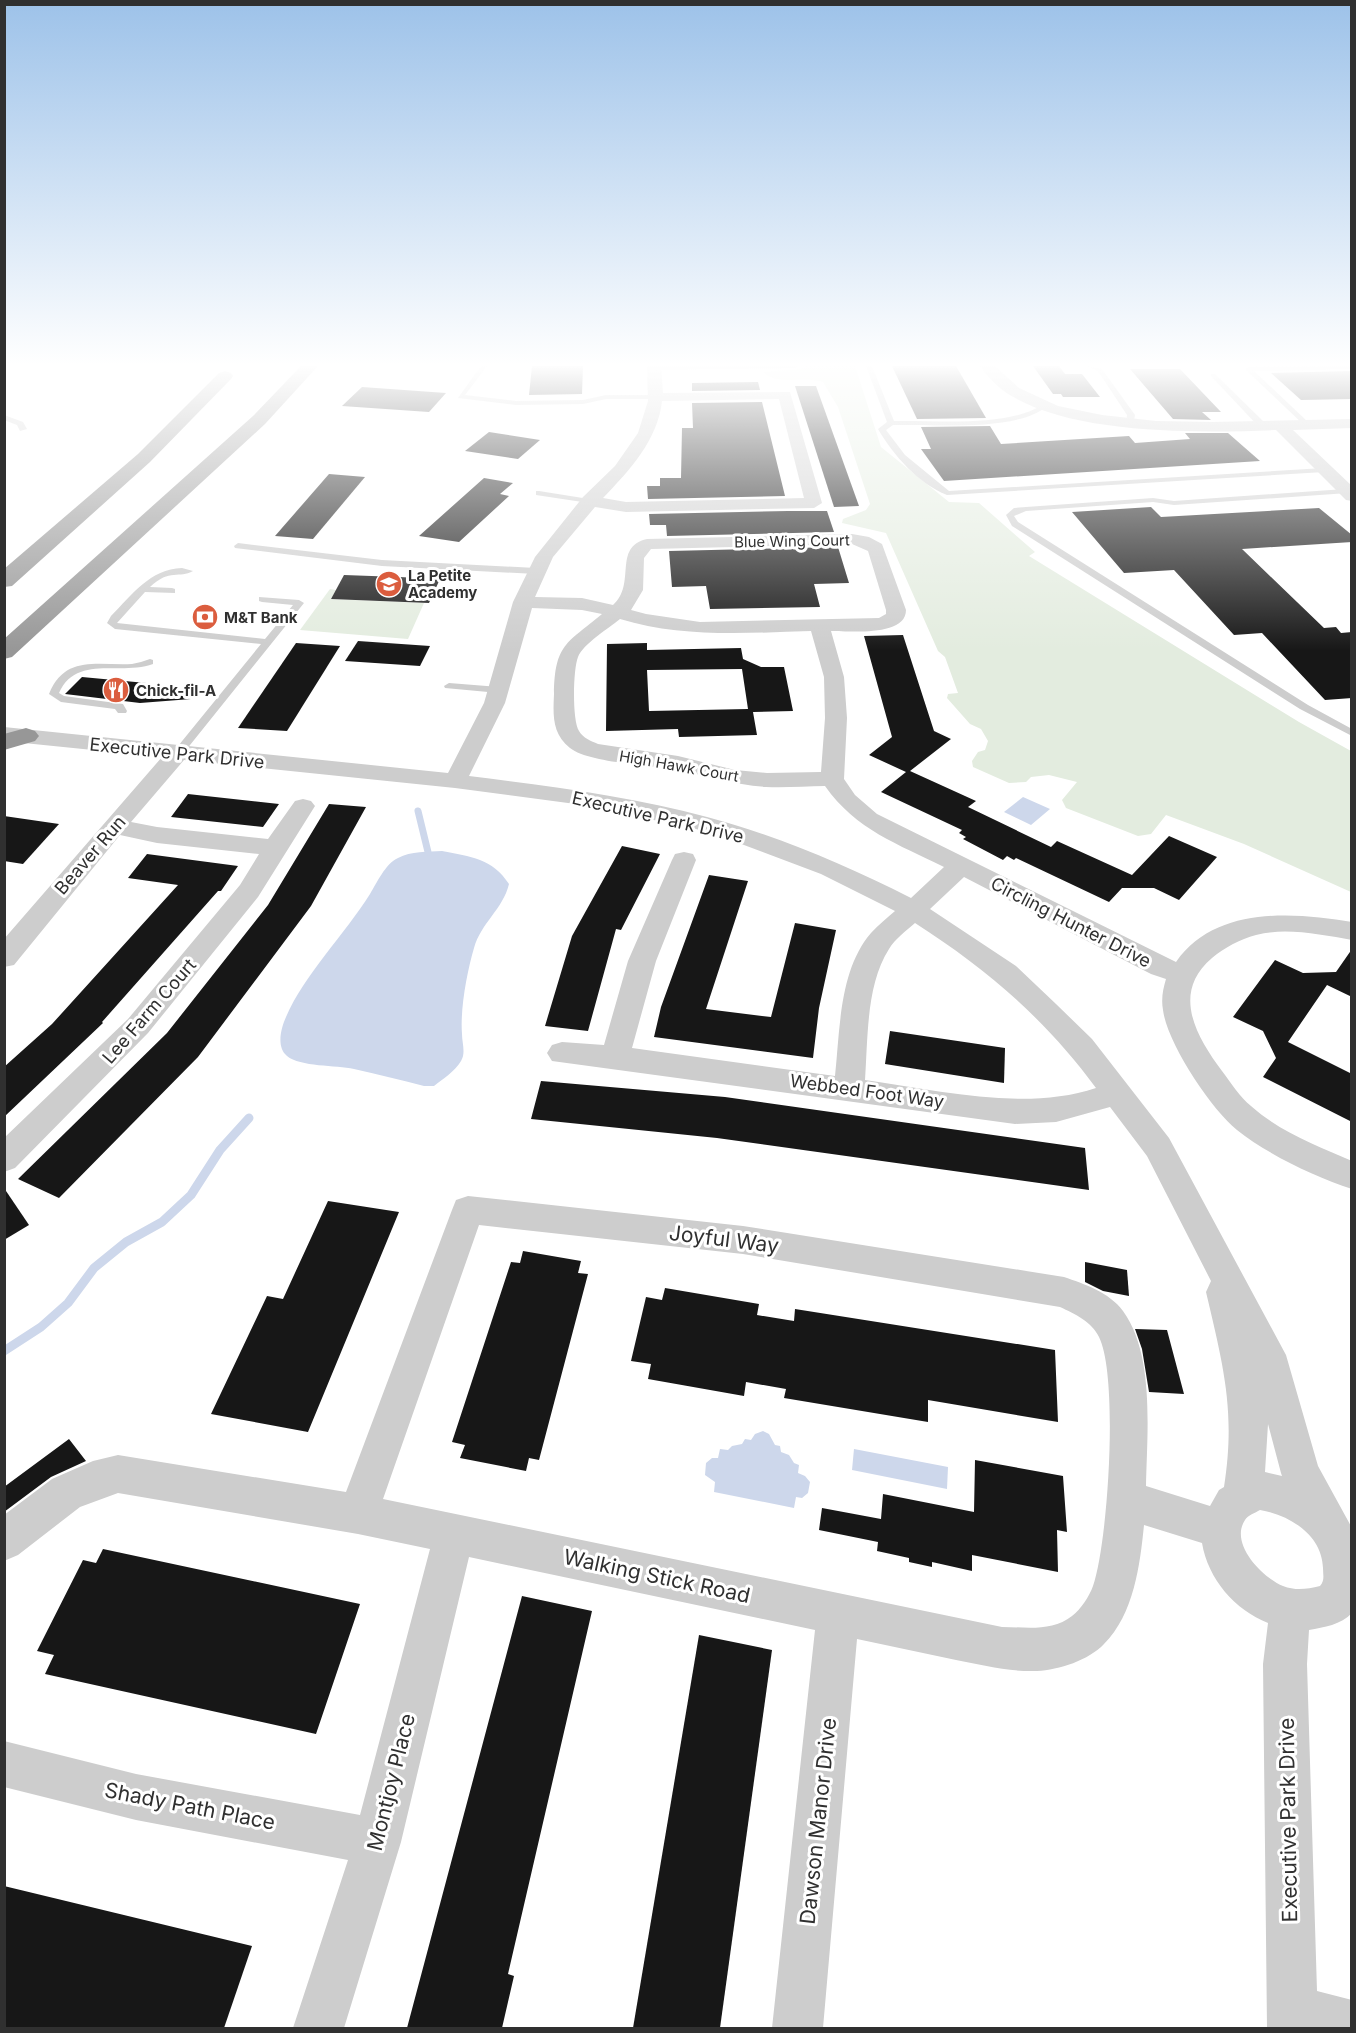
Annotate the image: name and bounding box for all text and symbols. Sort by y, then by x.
street label: Blue Wing Court [734,530,850,552]
place label: La Petite Academy [408,566,477,602]
school or university icon: La Petite Academy [374,569,404,599]
bank icon: M&T Bank [190,602,220,632]
place label: M&T Bank [224,608,298,627]
restaurant icon: Chick-fil-A [101,675,131,705]
place label: Chick-fil-A [136,681,216,700]
street label: Executive Park Drive [89,733,265,773]
street label: High Hawk Court [618,746,740,786]
street label: Executive Park Drive [570,787,746,847]
street label: Beaver Run [50,811,130,899]
street label: Circling Hunter Drive [987,872,1155,972]
street label: Lee Farm Court [98,954,200,1068]
street label: Webbed Foot Way [789,1070,945,1112]
street label: Joyful Way [668,1220,780,1258]
street label: Walking Stick Road [562,1544,752,1608]
street label: Montjoy Place [362,1711,420,1853]
street label: Dawson Manor Drive [795,1716,841,1926]
street label: Executive Park Drive [1274,1717,1302,1923]
street label: Shady Path Place [103,1777,277,1835]

